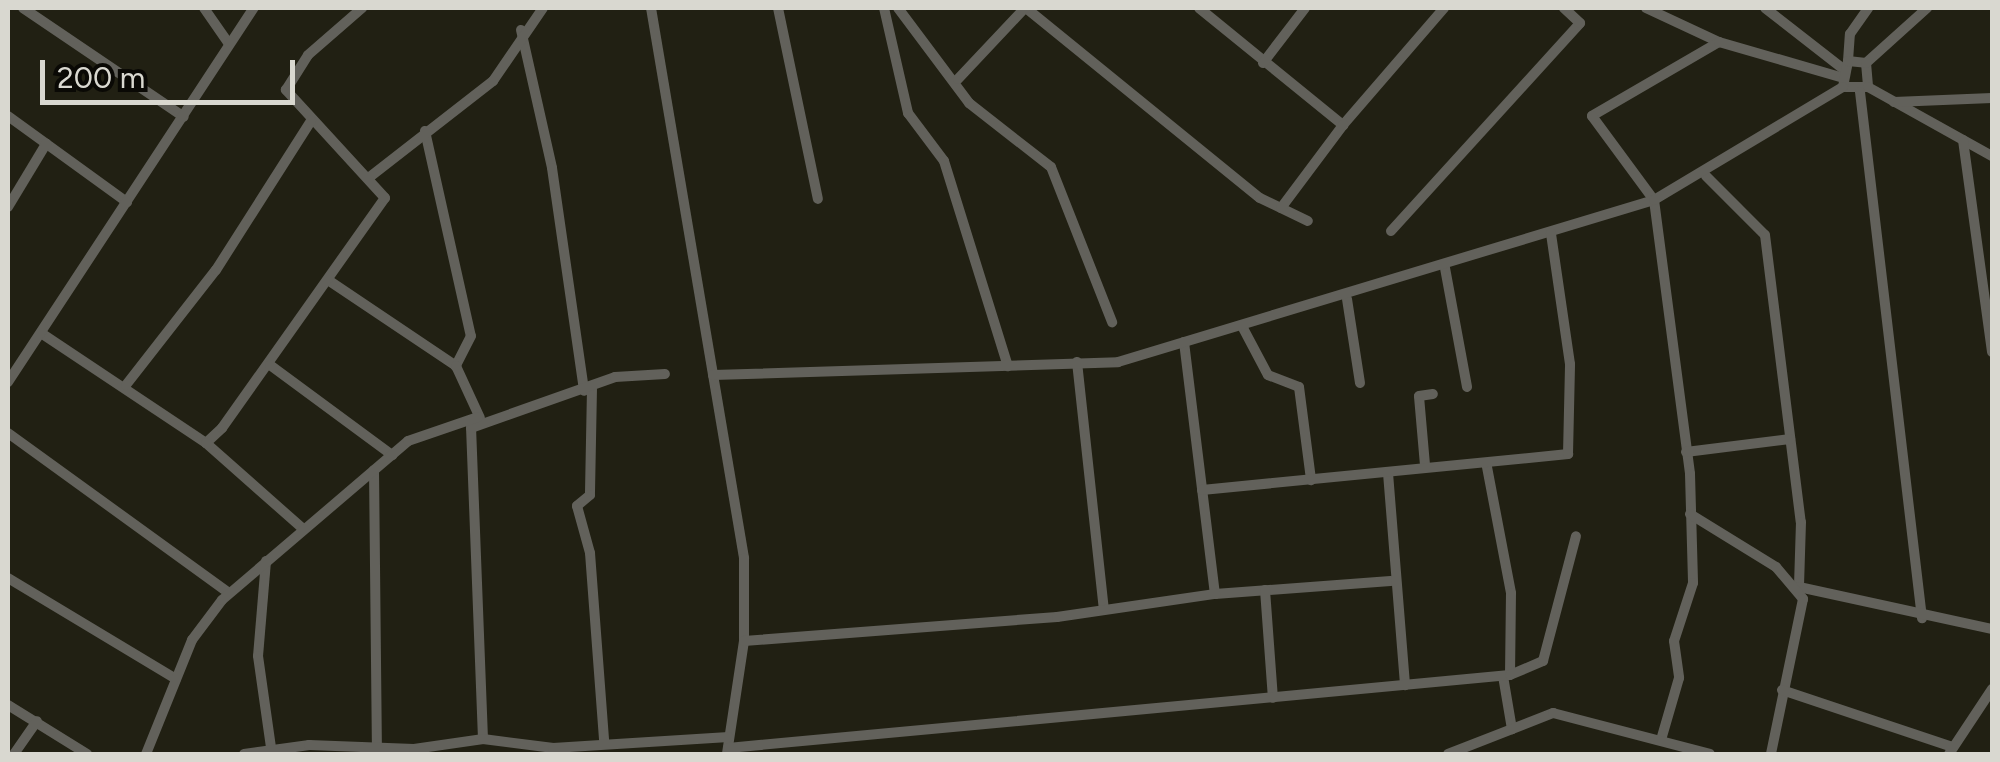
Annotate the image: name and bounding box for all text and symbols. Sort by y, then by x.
scale bar [45,40,300,102]
text: 200 m [57,59,145,96]

